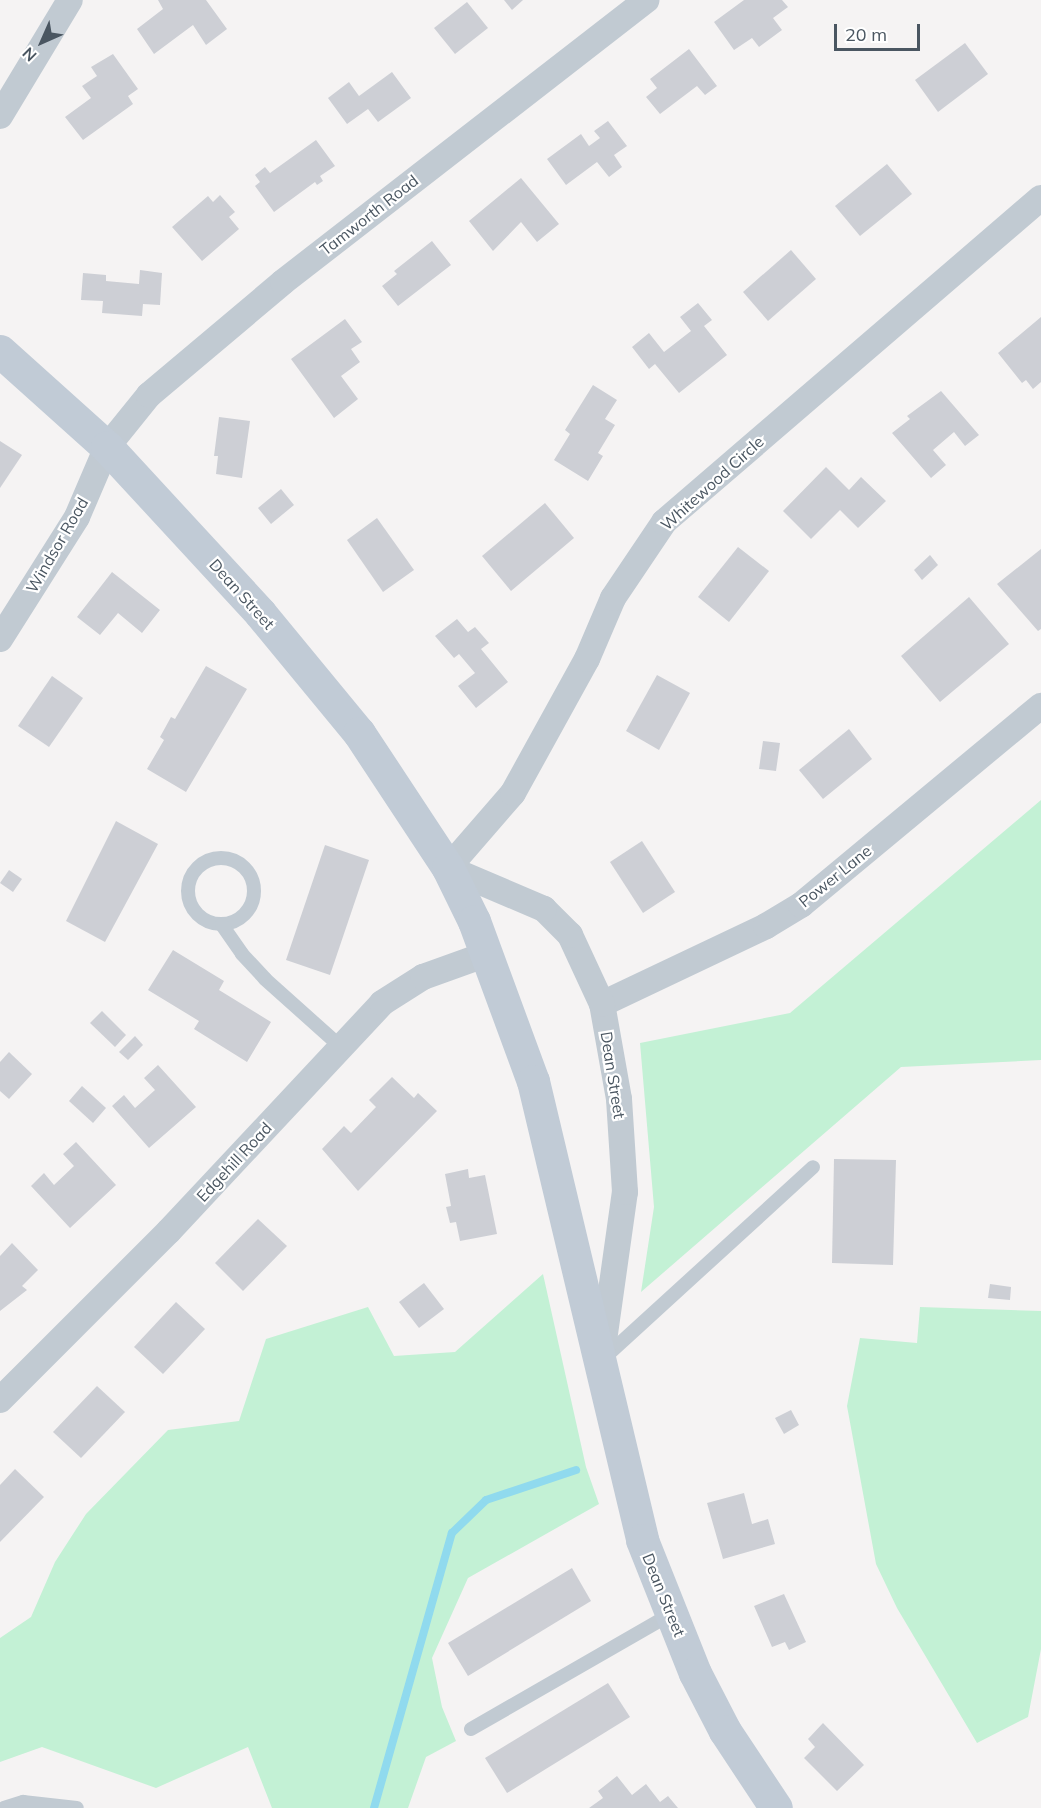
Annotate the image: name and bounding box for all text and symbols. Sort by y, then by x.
north arrow [12,12,72,72]
scale bar [837,12,922,50]
text: 20 m [845,23,887,46]
text: N [18,43,41,66]
street label: Tamworth Road [316,171,422,259]
street label: Whitewood Circle [657,432,767,534]
street label: Windsor Road [22,494,92,596]
street label: Dean Street [205,555,279,633]
street label: Power Lane [795,841,875,911]
street label: Dean Street [597,1030,629,1120]
street label: Edgehill Road [192,1118,276,1206]
street label: Dean Street [639,1551,689,1639]

